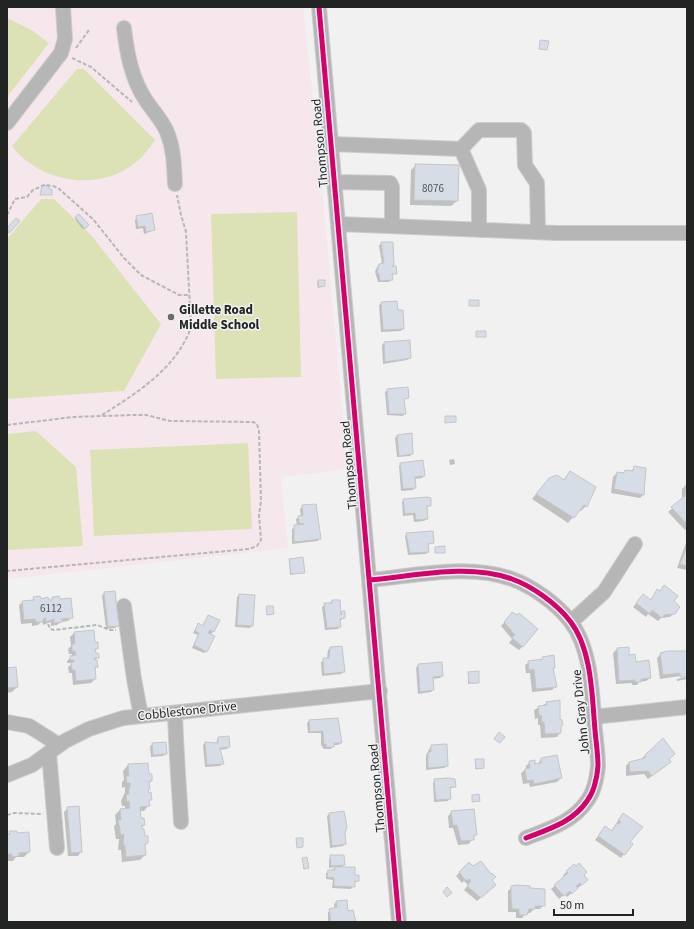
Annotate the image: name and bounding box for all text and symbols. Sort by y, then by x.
street label: Thompson Road [307,98,333,188]
house number: 8076 [422,181,444,196]
place label: Gillette Road Middle School [179,301,260,334]
marker: Gillette Road Middle School [166,312,176,322]
street label: Thompson Road [336,420,362,510]
house number: 6112 [40,601,62,616]
street label: John Gray Drive [568,668,594,756]
street label: Cobblestone Drive [137,697,237,725]
street label: Thompson Road [364,743,390,833]
scale bar [554,891,633,917]
text: 50 m [560,897,584,914]

